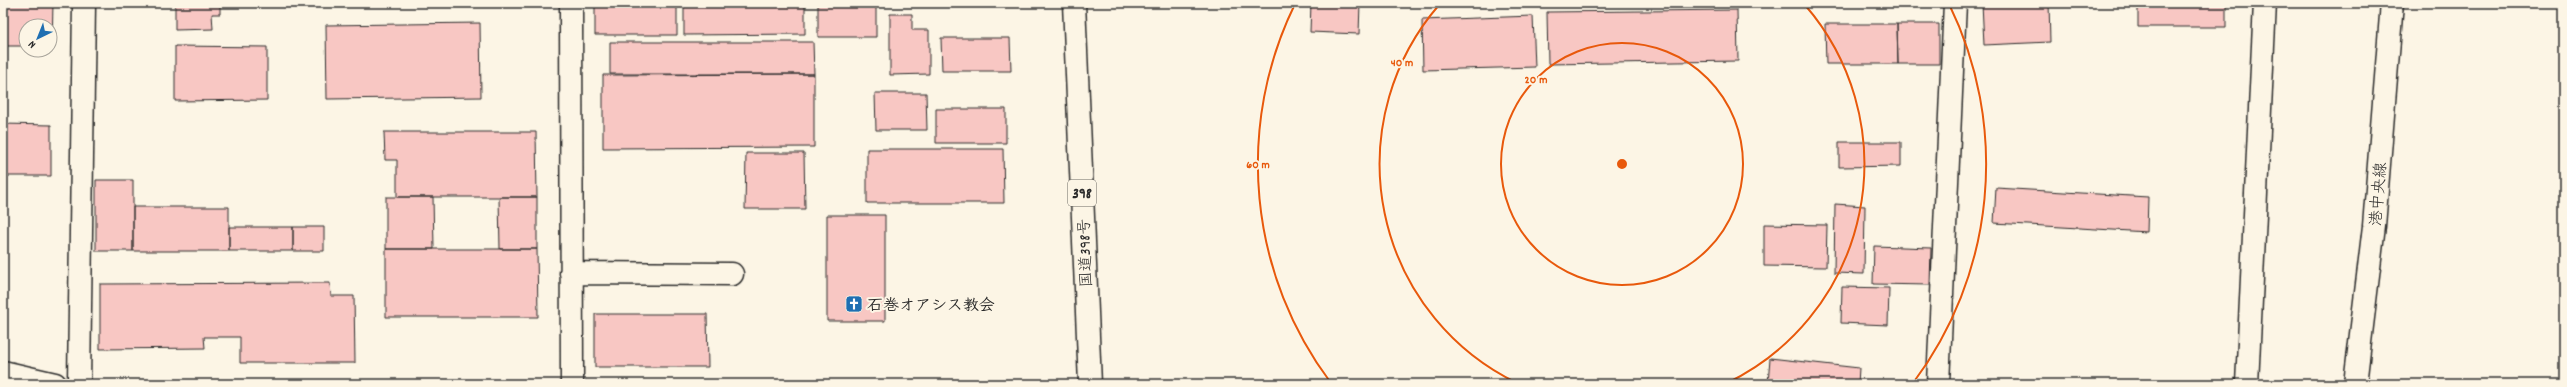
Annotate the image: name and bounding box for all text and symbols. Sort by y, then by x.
north arrow [18,18,58,58]
text: N [25,36,40,52]
text: 40 m [1391,55,1413,72]
text: 20 m [1525,72,1547,89]
text: 60 m [1246,157,1270,174]
centre of rings [1615,157,1629,171]
street label: 港中央線 [2365,161,2394,227]
road number: 398 [1068,180,1096,206]
street label: 国道398号 [1074,218,1099,288]
church icon: 石巻オアシス教会 [844,294,864,314]
place label: 石巻オアシス教会 [867,295,995,318]

